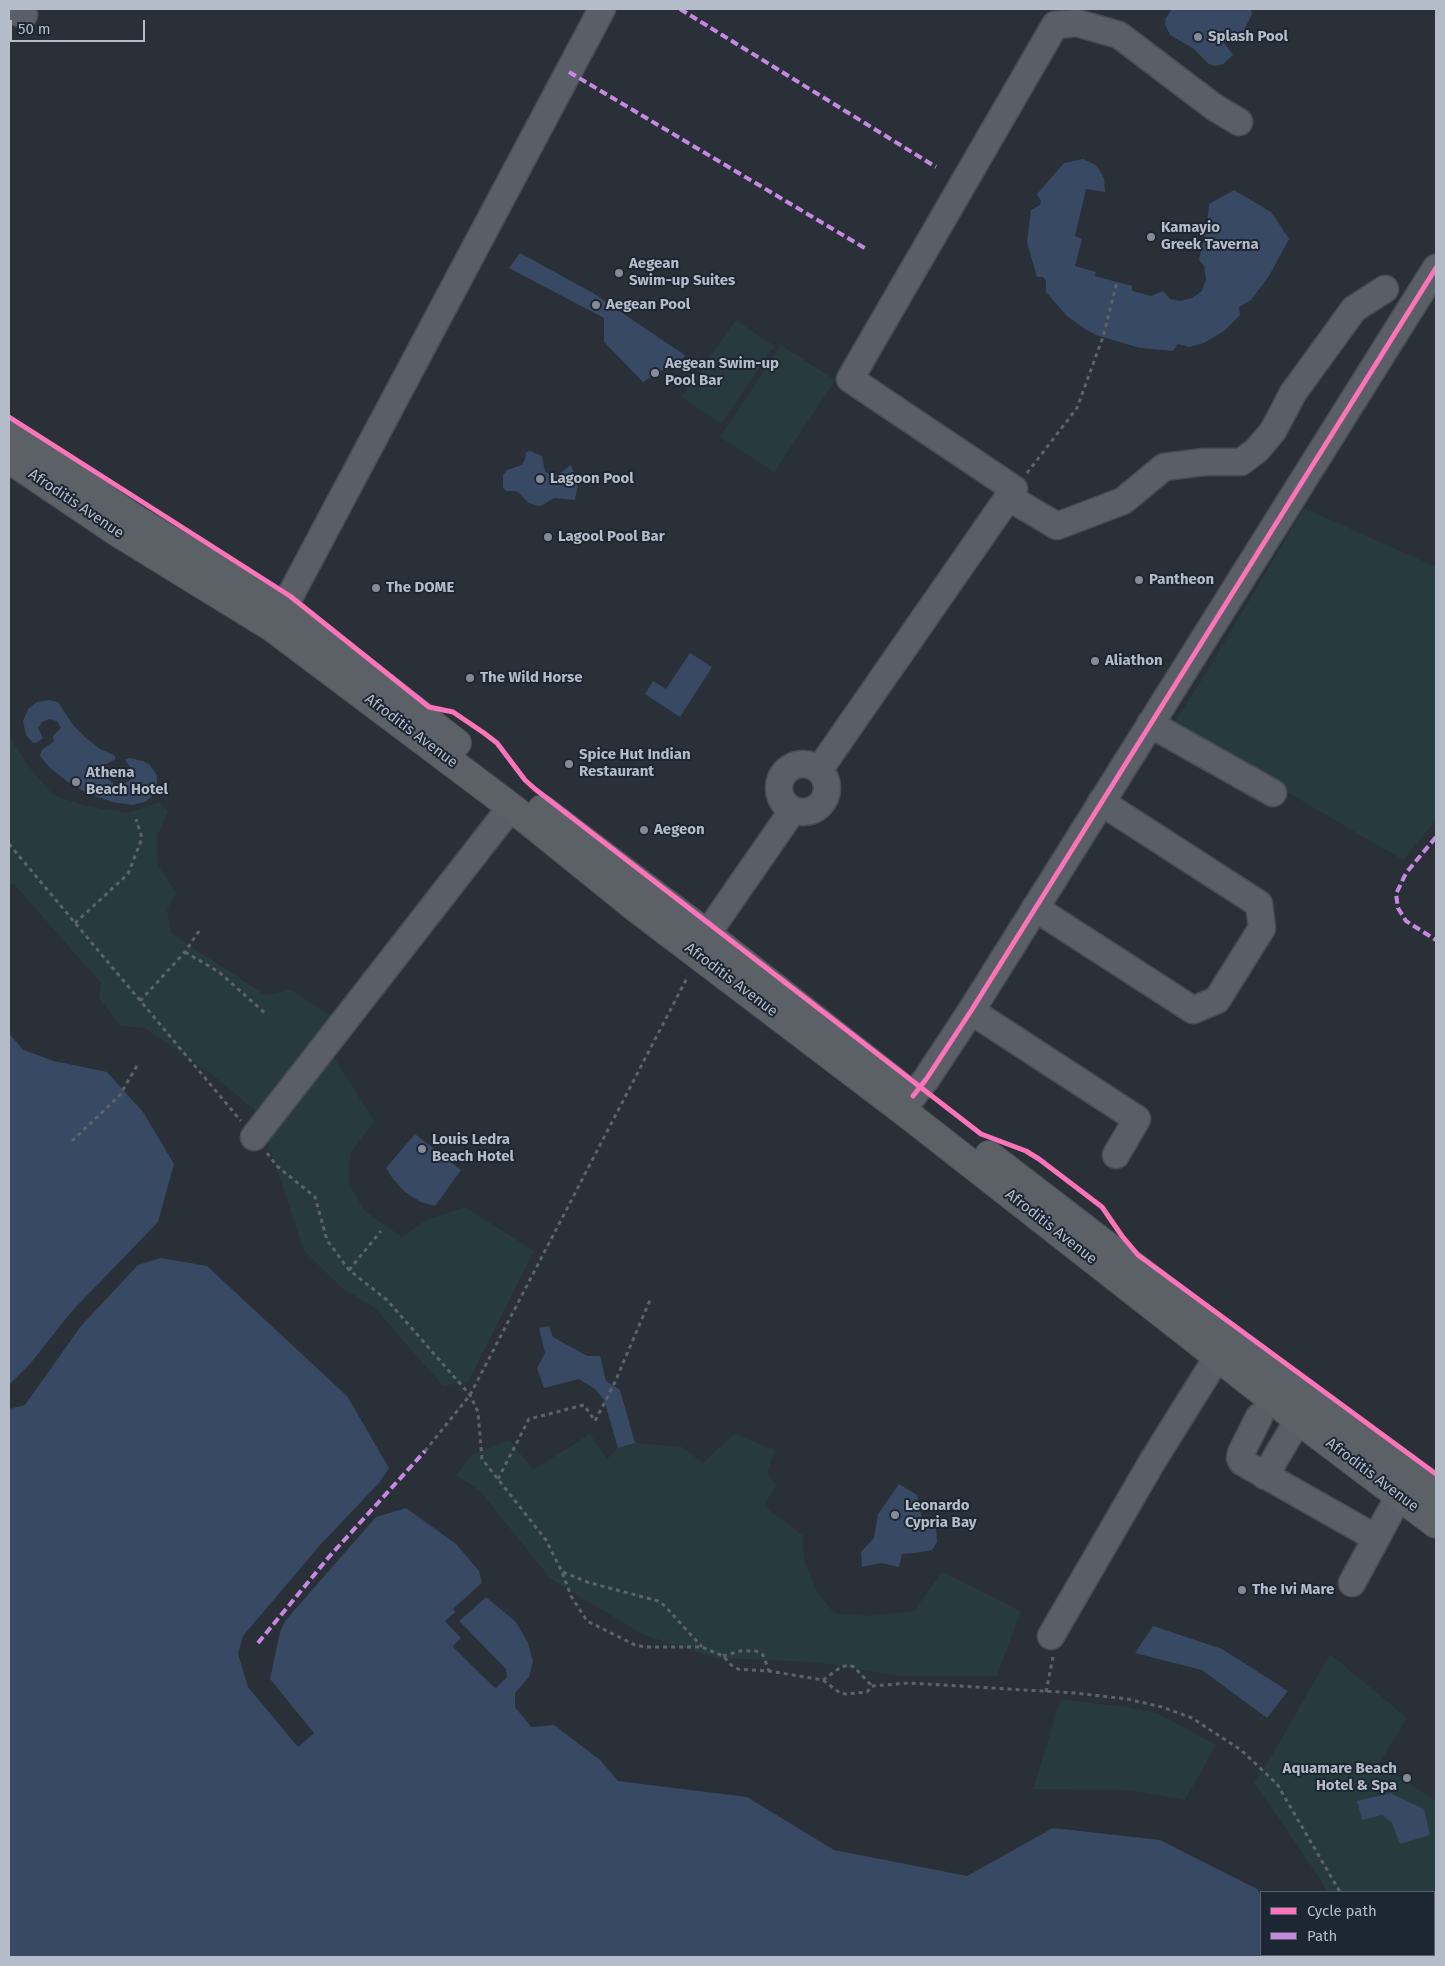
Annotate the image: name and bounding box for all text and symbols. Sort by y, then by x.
scale bar [12,10,148,42]
text: 50 m [18,20,51,38]
place label: Splash Pool [1208,28,1288,46]
marker: Splash Pool [1192,31,1204,43]
place label: Kamayio Greek Taverna [1161,219,1259,254]
marker: Kamayio Greek Taverna [1145,231,1157,243]
place label: Aegean Swim-up Suites [629,255,735,290]
marker: Aegean Swim-up Suites [613,267,625,279]
place label: Aegean Pool [606,296,690,314]
marker: Aegean Pool [590,299,602,311]
place label: Aegean Swim-up Pool Bar [665,355,779,390]
marker: Aegean Swim-up Pool Bar [649,367,661,379]
street label: Afroditis Avenue [25,465,127,543]
place label: Lagoon Pool [550,470,634,488]
marker: Lagoon Pool [534,473,546,485]
place label: Lagool Pool Bar [558,528,665,546]
marker: Lagool Pool Bar [542,531,554,543]
place label: Pantheon [1149,571,1214,589]
marker: Pantheon [1133,574,1145,586]
place label: The DOME [386,579,454,597]
marker: The DOME [370,582,382,594]
place label: Aliathon [1105,652,1163,670]
marker: Aliathon [1089,655,1101,667]
place label: The Wild Horse [480,669,583,687]
marker: The Wild Horse [464,672,476,684]
street label: Afroditis Avenue [361,690,461,772]
place label: Spice Hut Indian Restaurant [579,746,691,781]
marker: Spice Hut Indian Restaurant [563,758,575,770]
place label: Athena Beach Hotel [86,764,168,799]
marker: Athena Beach Hotel [70,776,82,788]
place label: Aegeon [654,821,705,839]
marker: Aegeon [638,824,650,836]
street label: Afroditis Avenue [681,939,781,1021]
place label: Louis Ledra Beach Hotel [432,1131,514,1166]
marker: Louis Ledra Beach Hotel [416,1143,428,1155]
street label: Afroditis Avenue [1002,1186,1100,1268]
street label: Afroditis Avenue [1322,1434,1422,1516]
place label: Leonardo Cypria Bay [905,1497,977,1532]
marker: Leonardo Cypria Bay [889,1509,901,1521]
place label: The Ivi Mare [1252,1581,1334,1599]
marker: The Ivi Mare [1236,1584,1248,1596]
place label: Aquamare Beach Hotel & Spa [1283,1760,1397,1795]
marker: Aquamare Beach Hotel & Spa [1401,1772,1413,1784]
legend [1260,1891,1435,1956]
text: Cycle path [1307,1902,1377,1920]
text: Path [1307,1927,1337,1945]

